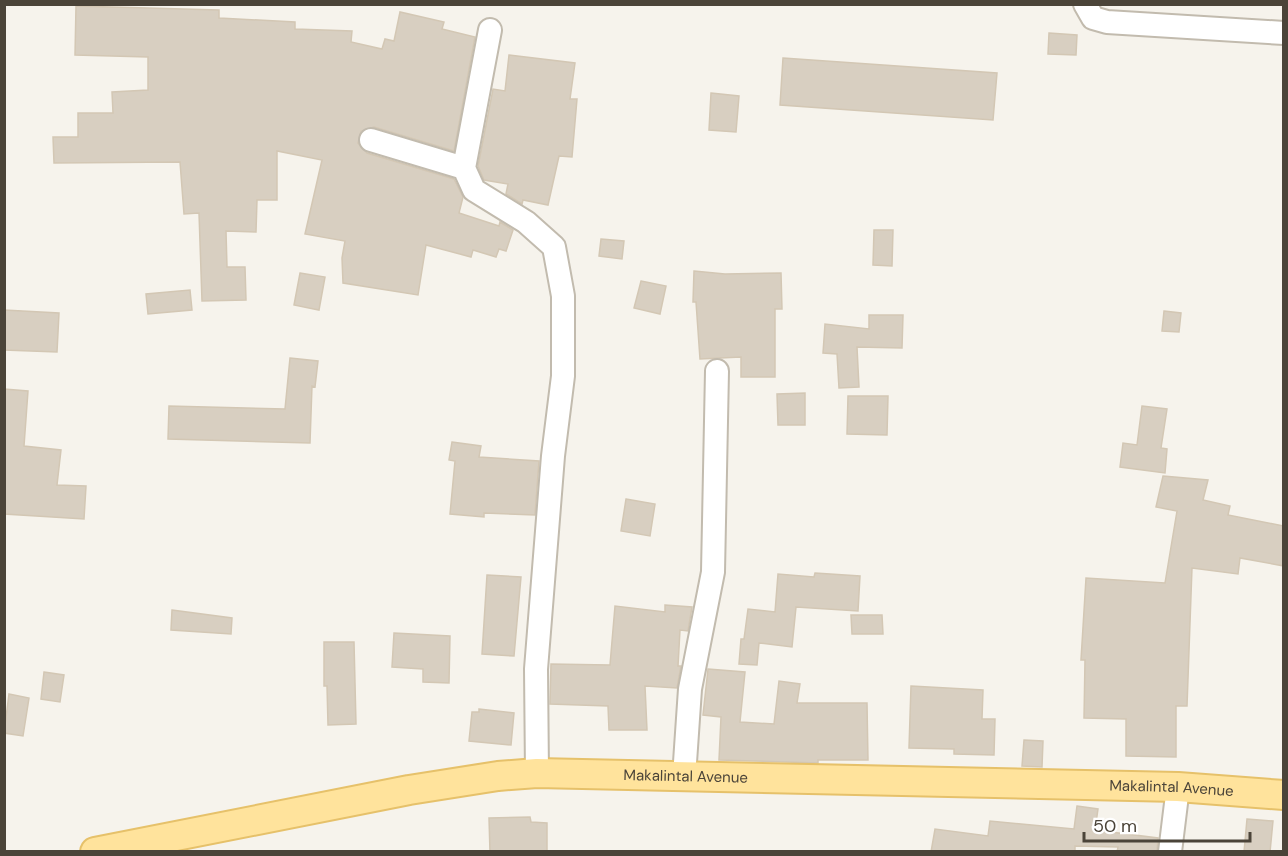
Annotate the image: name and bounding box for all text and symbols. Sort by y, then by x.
street label: Makalintal Avenue [623,765,748,788]
street label: Makalintal Avenue [1109,776,1234,801]
scale bar [1084,805,1250,843]
text: 50 m [1093,814,1137,838]

